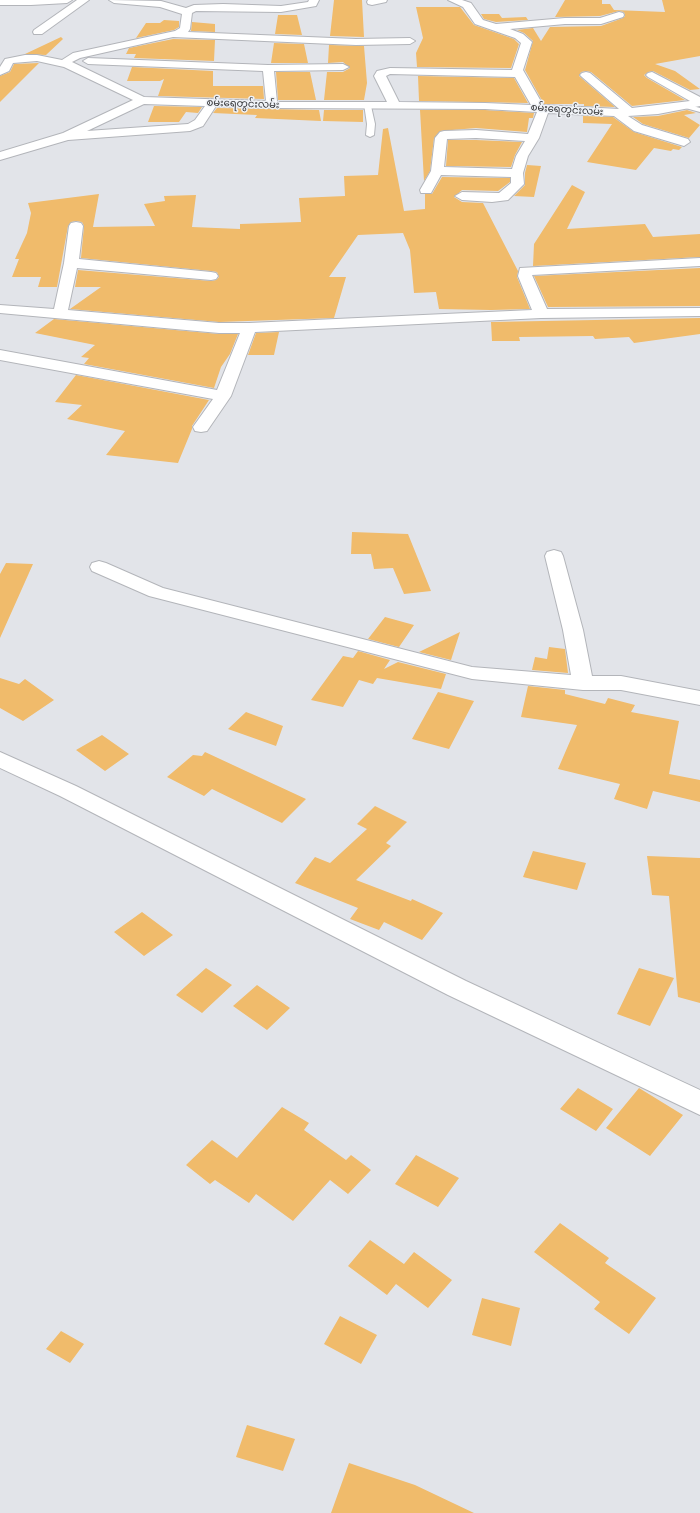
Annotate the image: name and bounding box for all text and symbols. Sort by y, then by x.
street label: စမ်းရေတွင်းလမ်း [206,97,280,111]
street label: စမ်းရေတွင်းလမ်း [530,101,604,119]

